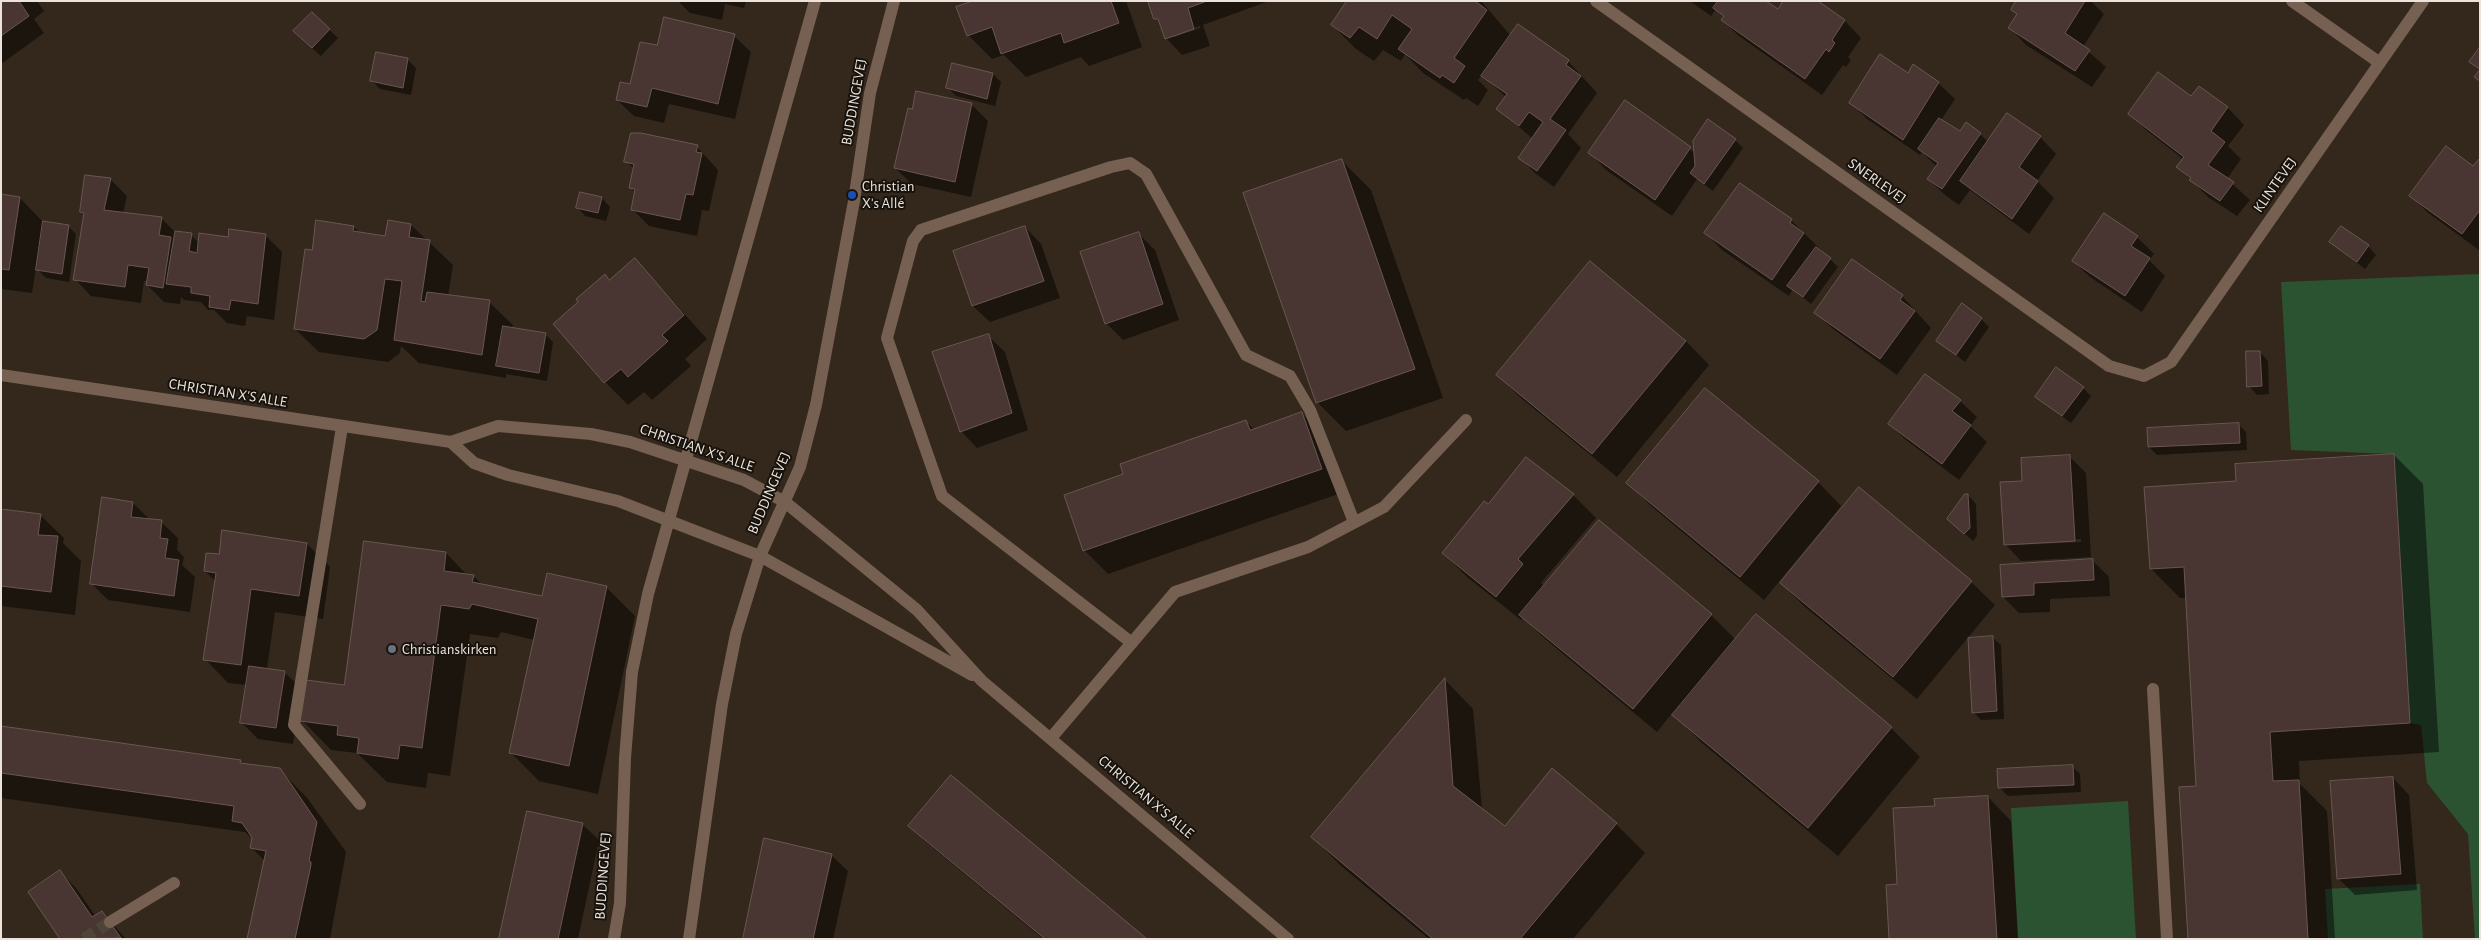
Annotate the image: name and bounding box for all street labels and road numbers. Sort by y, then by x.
street label: BUDDINGEVEJ [838,57,870,147]
street label: KLINTEVEJ [2249,154,2301,216]
street label: SNERLEVEJ [1845,155,1909,207]
street label: CHRISTIAN X'S ALLE [168,375,288,411]
street label: CHRISTIAN X'S ALLE [638,420,756,476]
street label: BUDDINGEVEJ [744,449,794,537]
street label: CHRISTIAN X'S ALLE [1095,752,1197,842]
street label: BUDDINGEVEJ [591,832,615,920]

